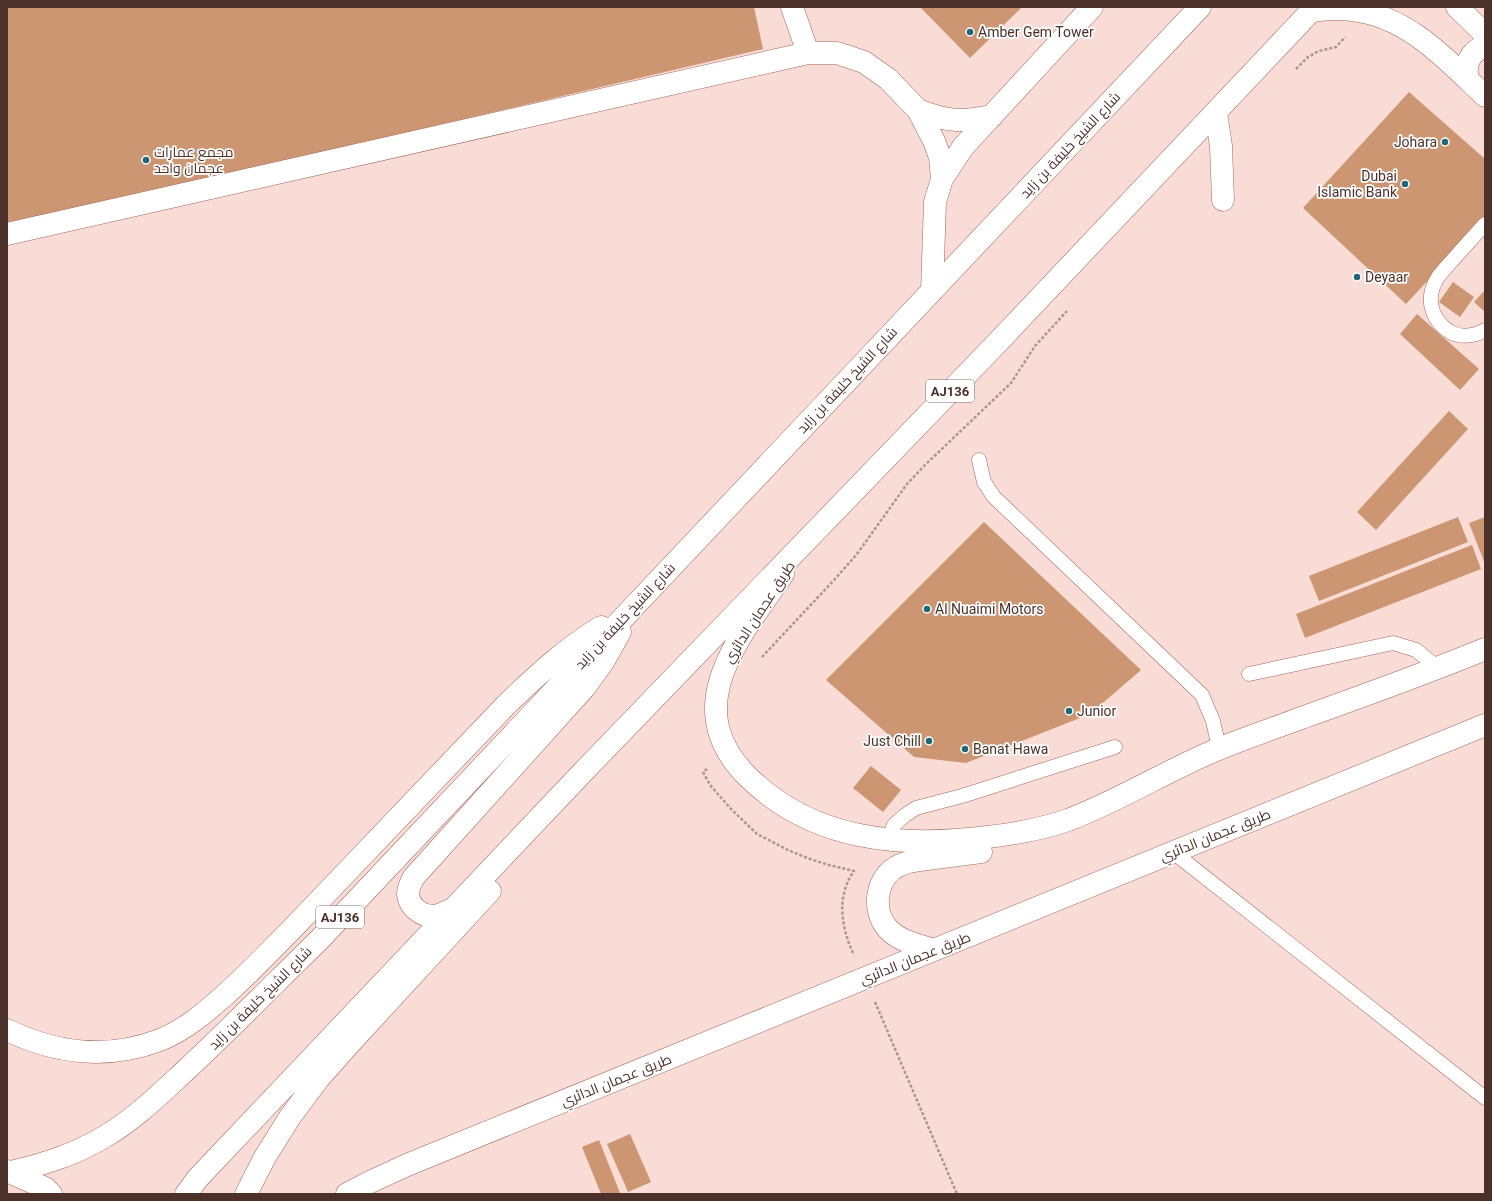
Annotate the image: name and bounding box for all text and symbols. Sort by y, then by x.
place label: Amber Gem Tower [978,24,1094,40]
marker: Amber Gem Tower [965,27,975,37]
street label: شارع الشيخ خليفة بن زايد [1017,89,1124,202]
place label: Johara [1394,134,1437,150]
marker: Johara [1440,137,1450,147]
place label: مجمع عمارات عجمان واحد [154,144,234,176]
marker: مجمع عمارات عجمان واحد [141,155,151,165]
place label: Dubai Islamic Bank [1317,168,1398,200]
marker: Dubai Islamic Bank [1400,179,1410,189]
place label: Deyaar [1365,269,1408,285]
marker: Deyaar [1352,272,1362,282]
street label: شارع الشيخ خليفة بن زايد [794,324,901,437]
road number: AJ136 [926,380,974,402]
street label: طريق عجمان الدائري [720,558,801,668]
street label: شارع الشيخ خليفة بن زايد [572,560,679,673]
place label: Al Nuaimi Motors [935,601,1044,617]
marker: Al Nuaimi Motors [922,604,932,614]
place label: Junior [1077,703,1117,719]
marker: Junior [1064,706,1074,716]
place label: Just Chill [863,733,921,749]
marker: Just Chill [924,736,934,746]
place label: Banat Hawa [973,741,1048,757]
marker: Banat Hawa [960,744,970,754]
street label: طريق عجمان الدائري [1157,805,1274,868]
road number: AJ136 [316,906,364,928]
street label: طريق عجمان الدائري [857,928,974,991]
street label: شارع الشيخ خليفة بن زايد [205,943,316,1054]
street label: طريق عجمان الدائري [558,1050,675,1113]

